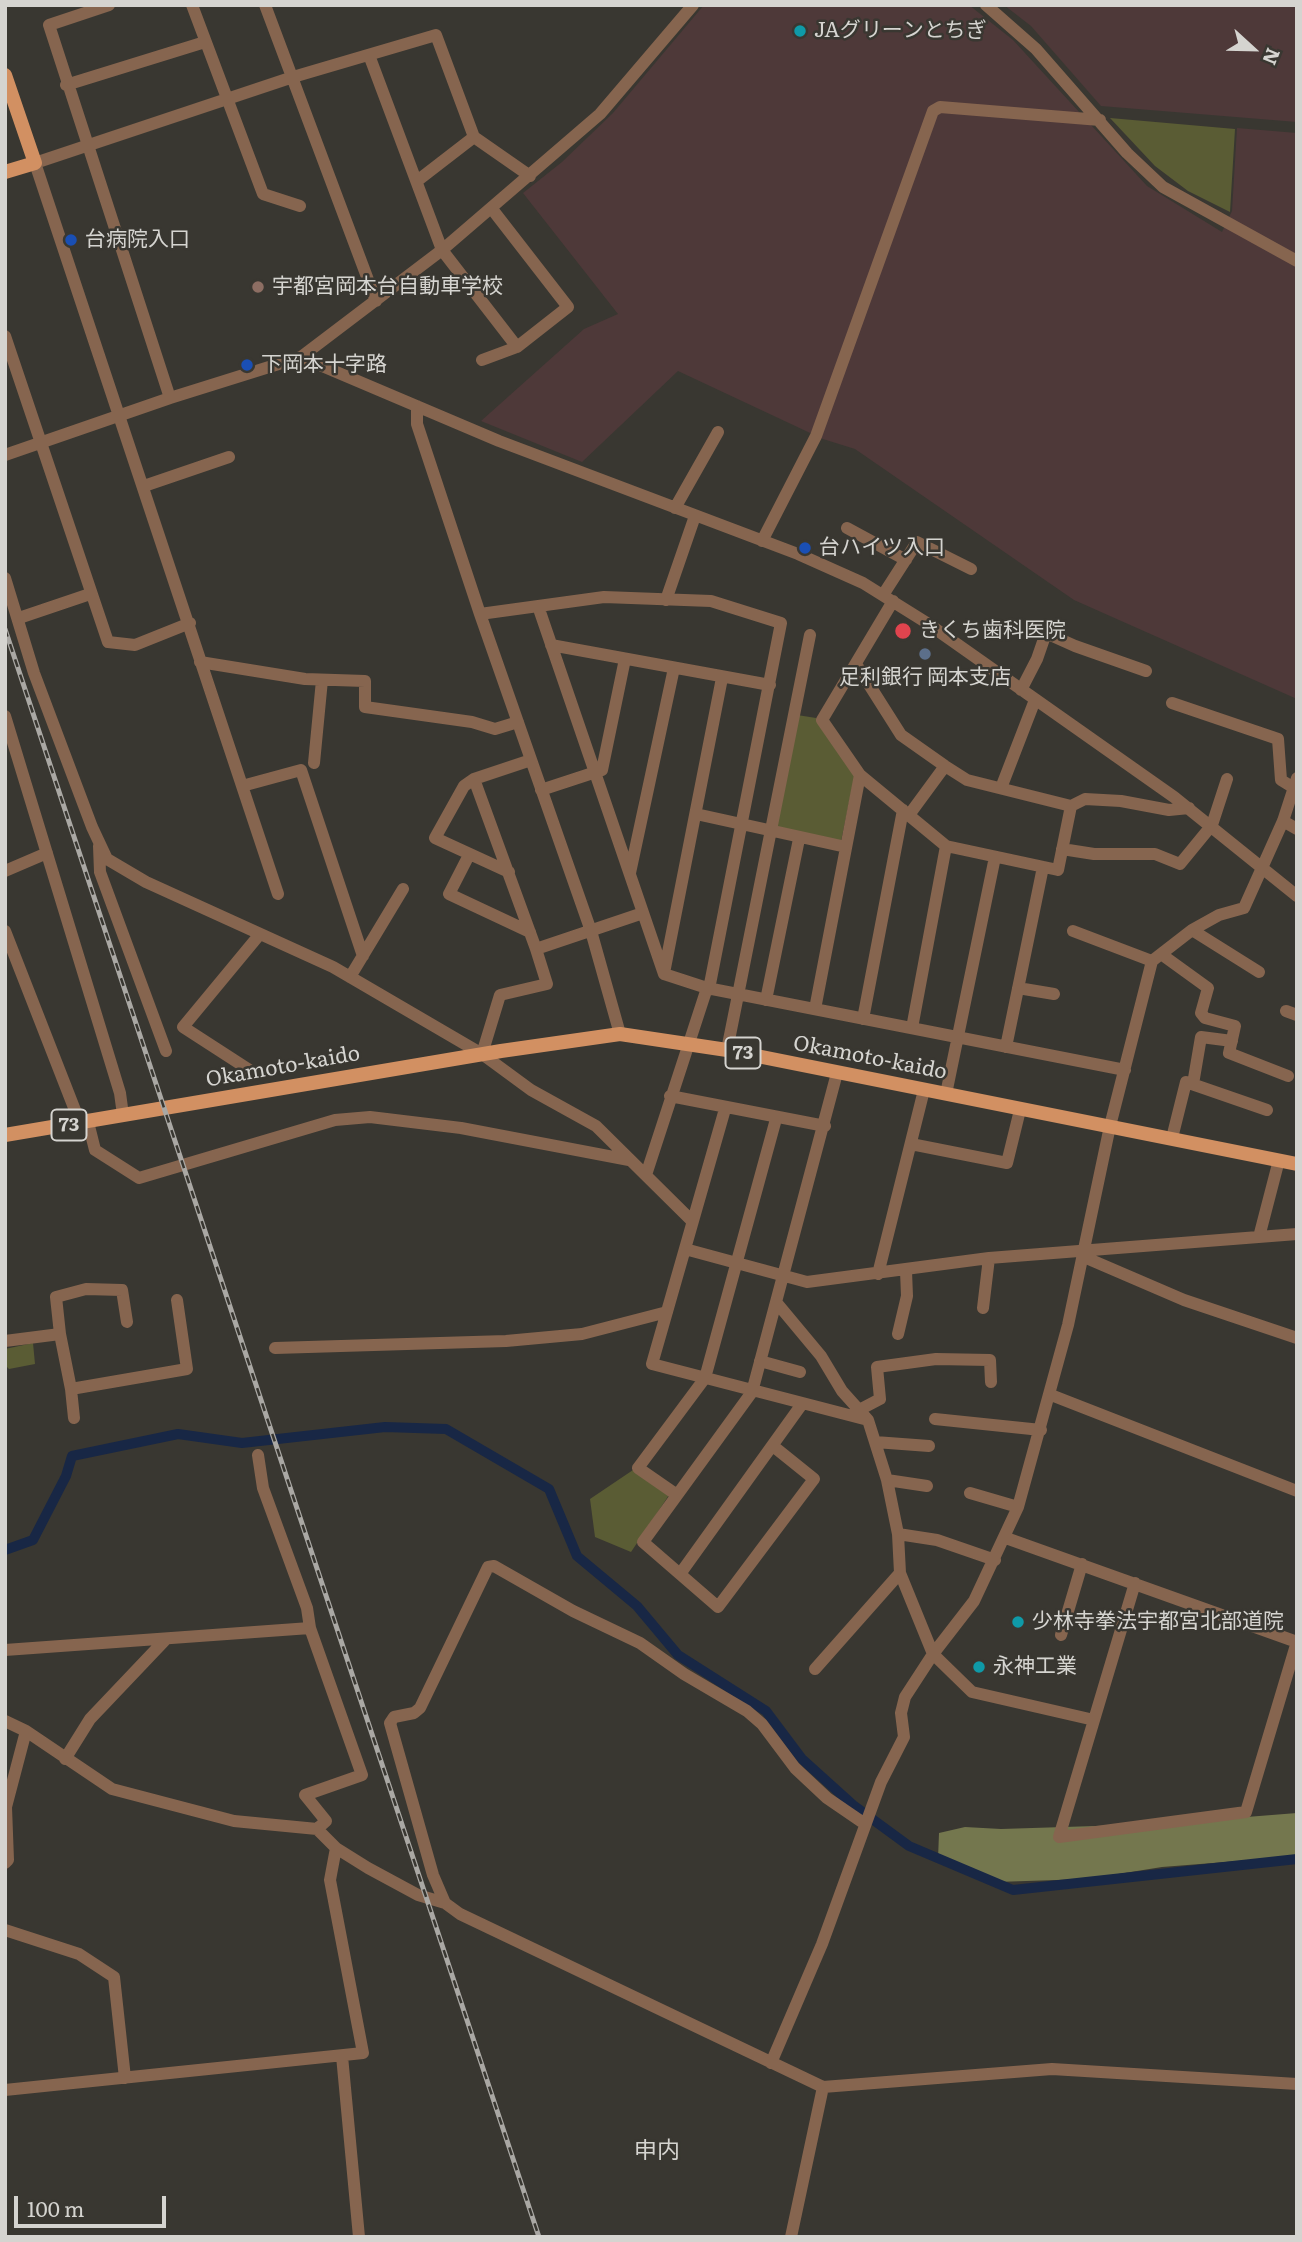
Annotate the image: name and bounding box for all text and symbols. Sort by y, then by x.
north arrow [1218,14,1288,84]
place label: JAグリーンとちぎ [814,18,987,44]
marker: JAグリーンとちぎ [792,23,808,39]
text: N [1257,44,1288,69]
place label: 台病院入口 [85,227,190,253]
marker: 台病院入口 [63,232,79,248]
place label: 宇都宮岡本台自動車学校 [272,274,503,300]
marker: 宇都宮岡本台自動車学校 [250,279,266,295]
place label: 下岡本十字路 [261,352,387,378]
marker: 下岡本十字路 [239,357,255,373]
place label: 台ハイツ入口 [819,535,945,561]
marker: 台ハイツ入口 [797,540,813,556]
place label: きくち歯科医院 [919,618,1066,644]
marker: きくち歯科医院 [893,621,913,641]
marker: 足利銀行 岡本支店 [917,646,933,662]
place label: 足利銀行 岡本支店 [839,665,1011,691]
street label: Okamoto-kaido [791,1031,949,1085]
road number: 73 [726,1037,760,1068]
street label: Okamoto-kaido [204,1041,362,1093]
road number: 73 [52,1110,86,1140]
place label: 少林寺拳法宇都宮北部道院 [1032,1609,1284,1635]
marker: 少林寺拳法宇都宮北部道院 [1010,1614,1026,1630]
place label: 永神工業 [993,1654,1077,1680]
marker: 永神工業 [971,1659,987,1675]
district label: 申内 [634,2137,680,2165]
scale bar [18,2182,170,2226]
text: 100 m [27,2192,84,2223]

